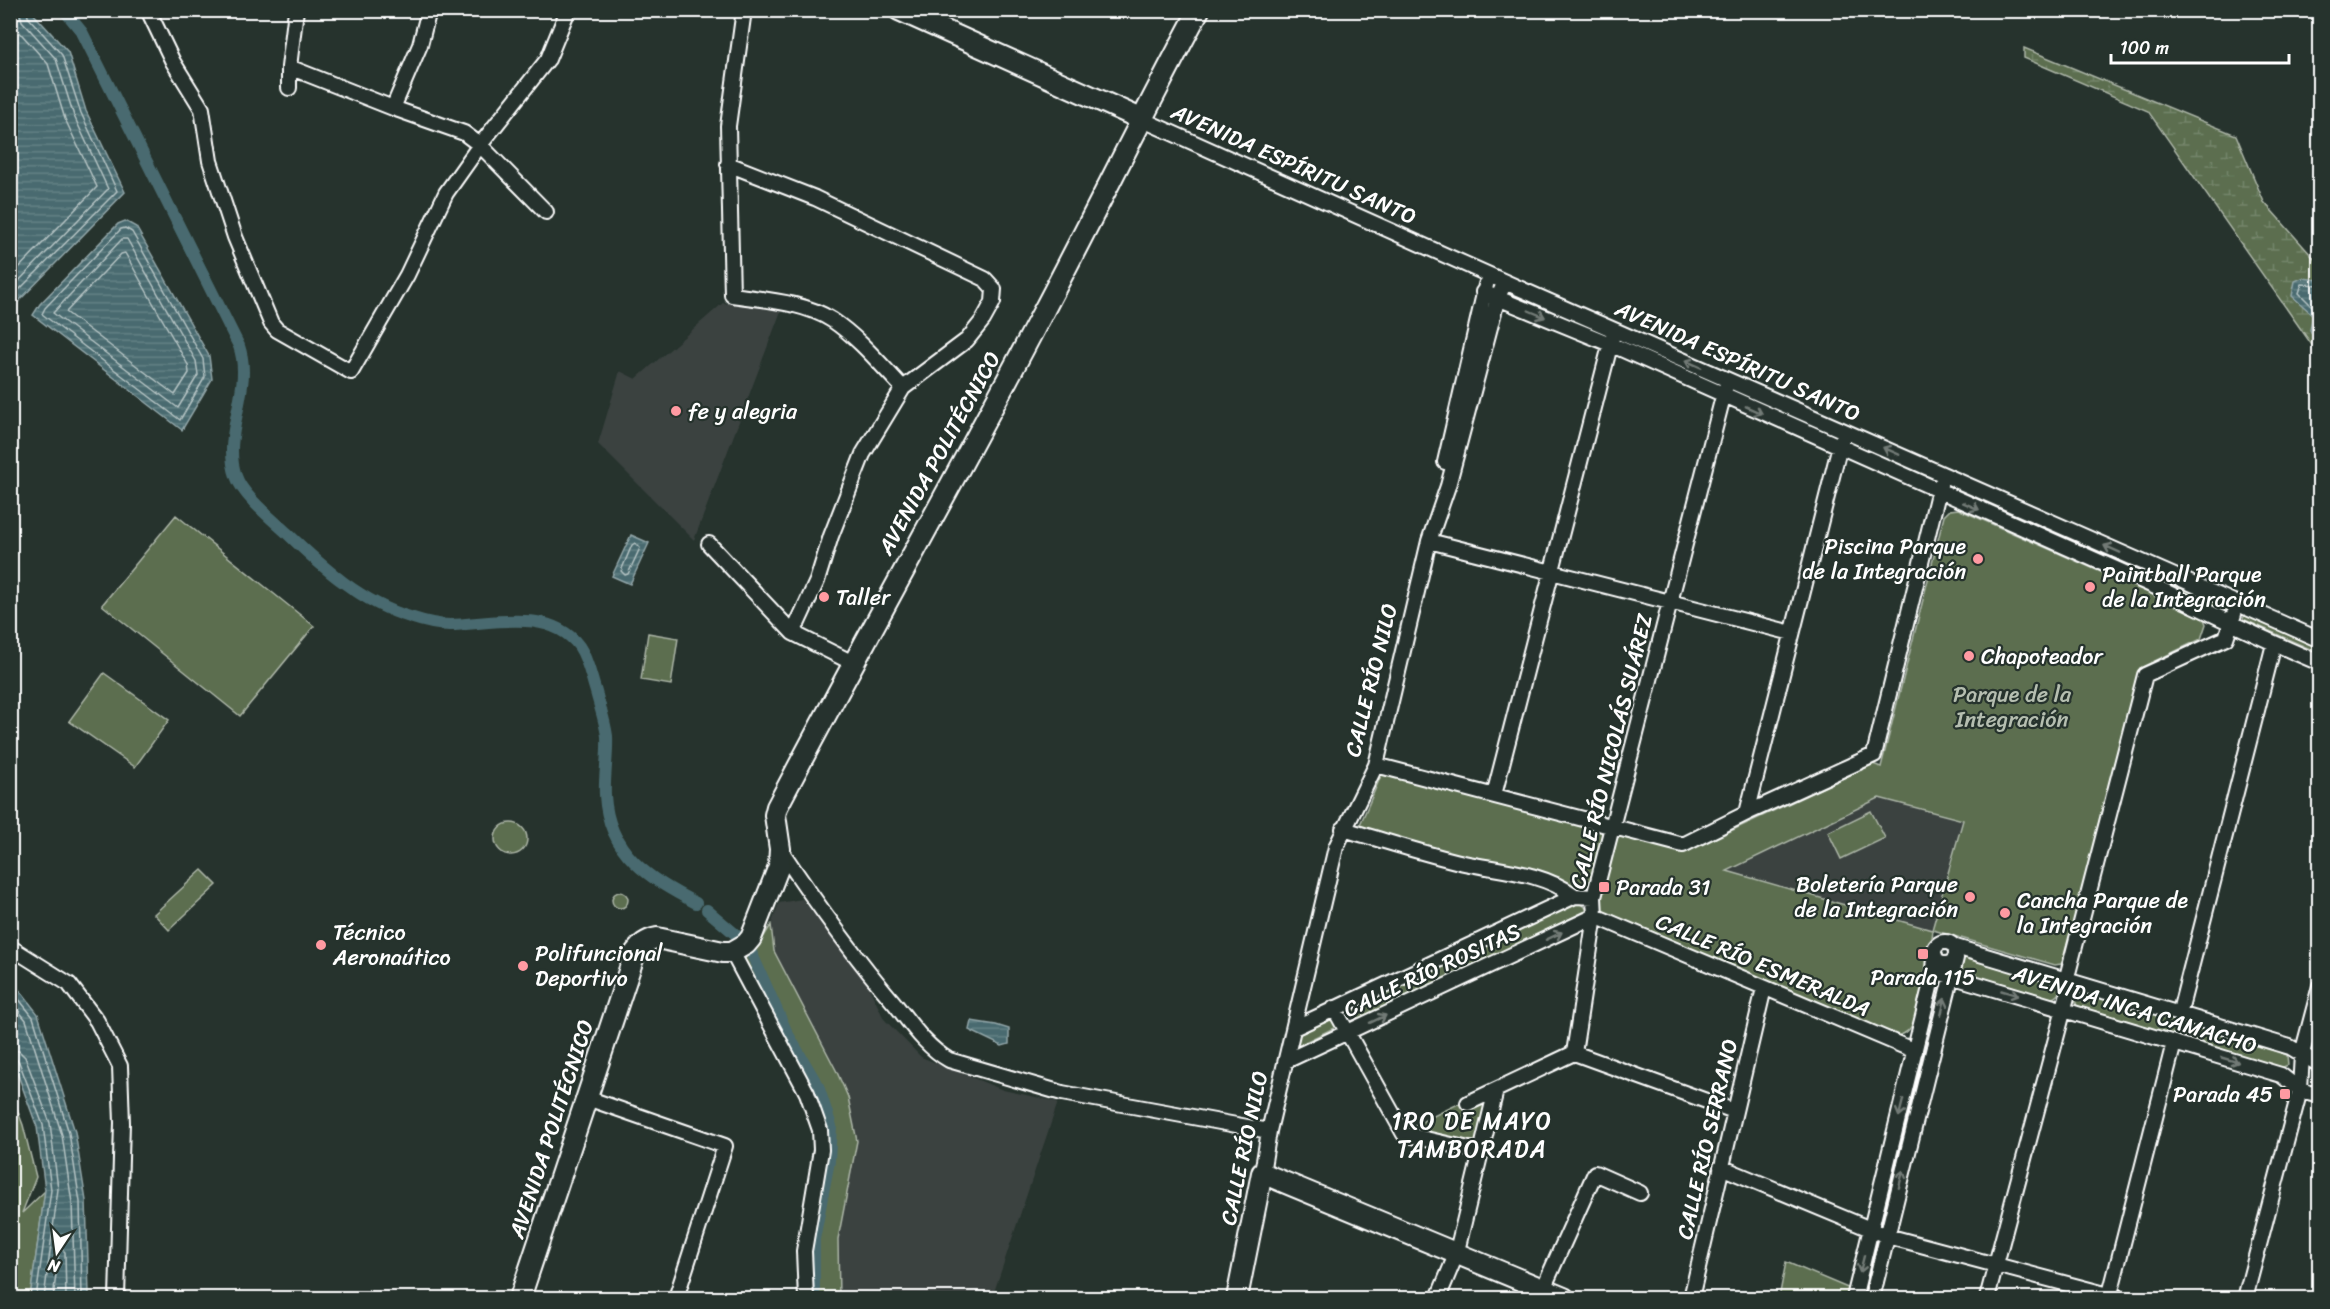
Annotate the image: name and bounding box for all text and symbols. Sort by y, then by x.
scale bar [2111,27,2290,65]
text: 100 m [2120,32,2169,64]
street label: AVENIDA ESPÍRITU SANTO [1164,92,1423,236]
street label: AVENIDA ESPÍRITU SANTO [1608,289,1867,433]
one-way arrow [1528,309,1546,320]
street label: AVENIDA POLITÉCNICO [866,344,1011,563]
one-way arrow [1684,358,1703,369]
place label: fe y alegria [688,392,798,431]
marker: fe y alegria [669,404,683,418]
one-way arrow [1745,404,1763,416]
one-way arrow [1882,445,1900,456]
one-way arrow [1961,501,1979,512]
place label: Piscina Parque de la Integración [1802,527,1966,591]
one-way arrow [2104,543,2122,554]
marker: Piscina Parque de la Integración [1971,552,1985,566]
place label: Paintball Parque de la Integración [2102,555,2266,619]
place label: Taller [836,578,891,617]
marker: Paintball Parque de la Integración [2083,580,2097,594]
marker: Taller [817,590,831,604]
street label: CALLE RÍO NILO [1333,599,1409,761]
street label: CALLE RÍO NICOLÁS SUÁREZ [1558,609,1664,893]
place label: Chapoteador [1981,637,2104,676]
marker: Chapoteador [1962,649,1976,663]
park label: Parque de la Integración [1953,675,2072,739]
place label: Boletería Parque de la Integración [1794,865,1958,929]
place label: Parada 31 [1616,868,1710,907]
marker: Parada 31 [1597,880,1611,894]
place label: Cancha Parque de la Integración [2017,881,2188,945]
marker: Boletería Parque de la Integración [1963,890,1977,904]
street label: CALLE RÍO ESMERALDA [1650,902,1876,1028]
marker: Cancha Parque de la Integración [1998,906,2012,920]
street label: CALLE RÍO ROSITAS [1337,912,1528,1028]
place label: Técnico Aeronaútico [332,913,451,977]
one-way arrow [1544,929,1562,941]
place label: Polifuncional Deportivo [535,934,663,998]
marker: Técnico Aeronaútico [314,938,328,952]
marker: Parada 115 [1916,947,1930,961]
street label: AVENIDA INCA CAMACHO [2007,953,2262,1065]
place label: Parada 115 [1870,958,1976,997]
marker: Polifuncional Deportivo [516,959,530,973]
one-way arrow [2000,988,2019,999]
one-way arrow [1937,998,1949,1017]
one-way arrow [1368,1013,1386,1025]
street label: AVENIDA POLITÉCNICO [497,1014,605,1245]
street label: CALLE RÍO SERRANO [1665,1035,1749,1243]
one-way arrow [2220,1055,2239,1066]
street label: CALLE RÍO NILO [1209,1067,1279,1229]
place label: Parada 45 [2173,1075,2273,1114]
marker: Parada 45 [2278,1087,2292,1101]
one-way arrow [1894,1098,1906,1117]
district label: 1RO DE MAYO TAMBORADA [1391,1100,1553,1170]
one-way arrow [1896,1170,1908,1189]
north arrow [27,1222,87,1282]
text: N [44,1251,63,1282]
one-way arrow [1856,1254,1868,1273]

